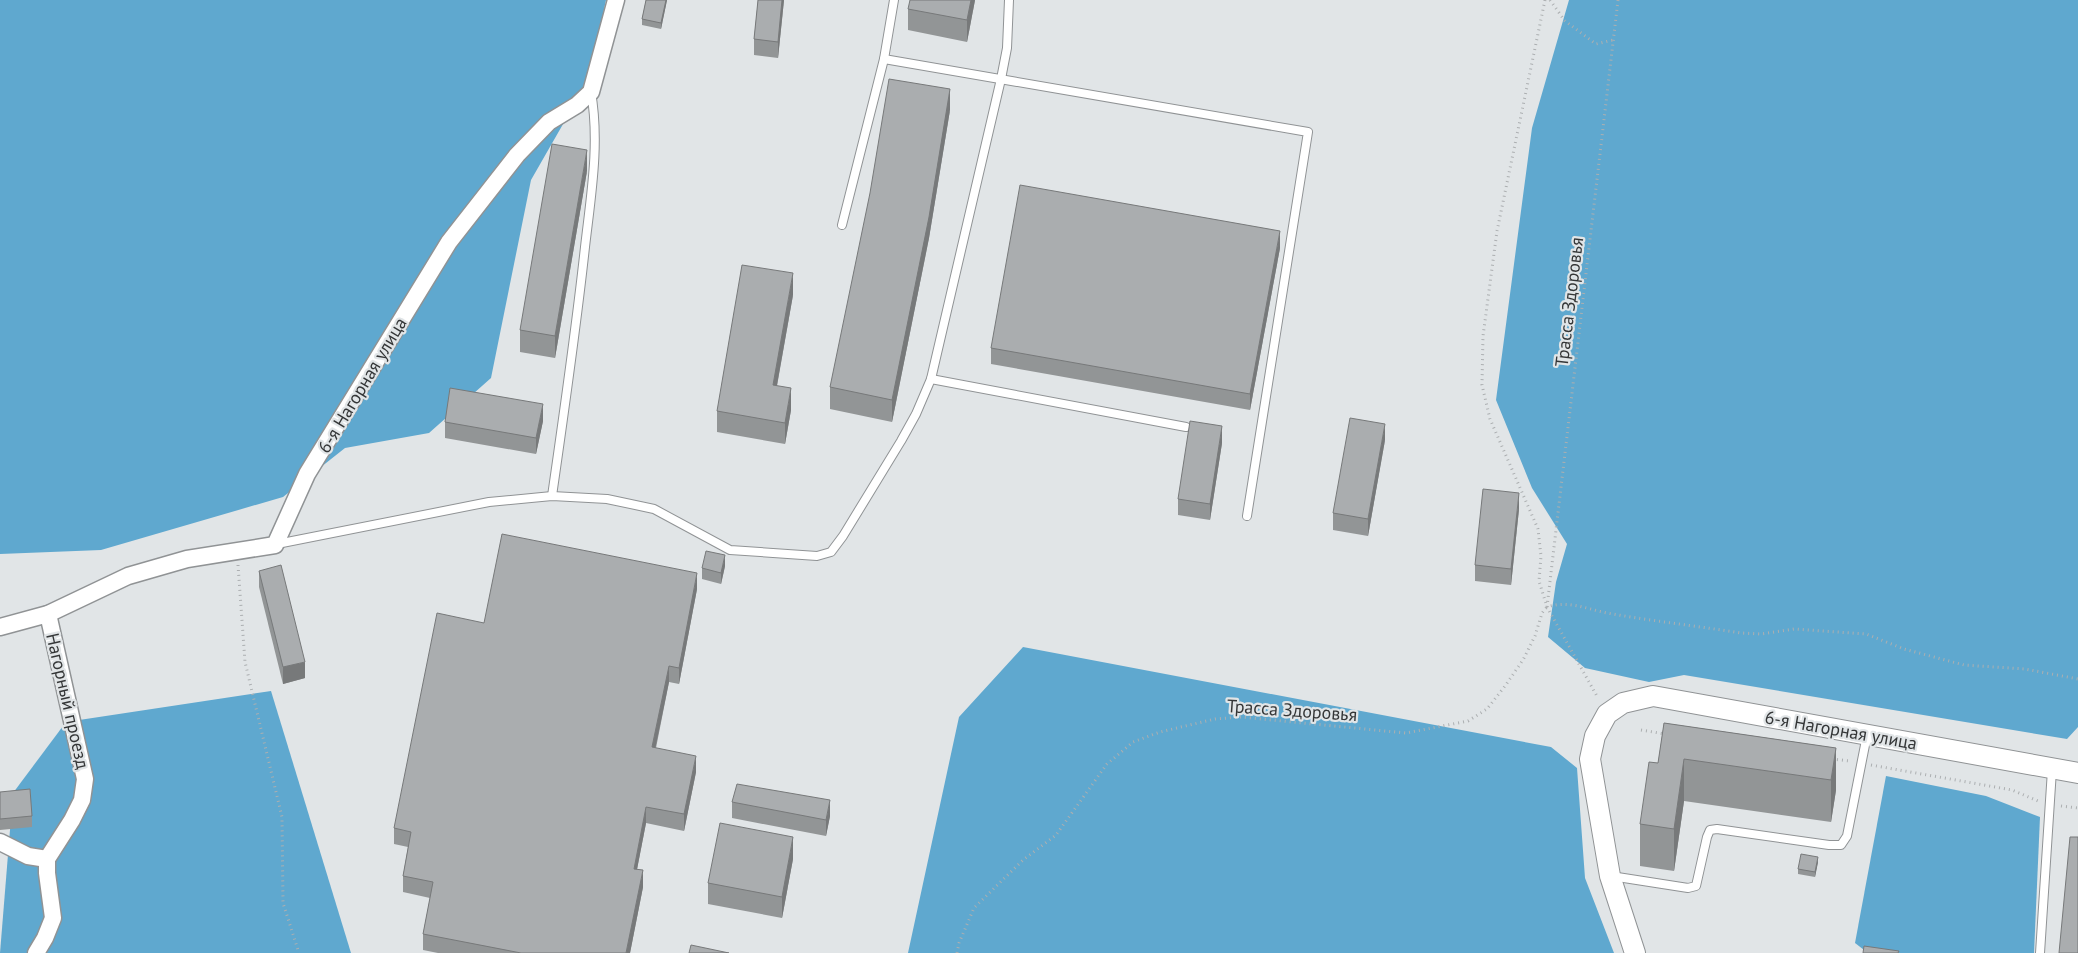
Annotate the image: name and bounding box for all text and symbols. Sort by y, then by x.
street label: Трасса Здоровья [1550,236,1588,368]
street label: 6-я Нагорная улица [312,313,412,457]
street label: Нагорный проезд [41,631,95,771]
street label: Трасса Здоровья [1226,694,1358,726]
street label: 6-я Нагорная улица [1763,705,1919,755]

